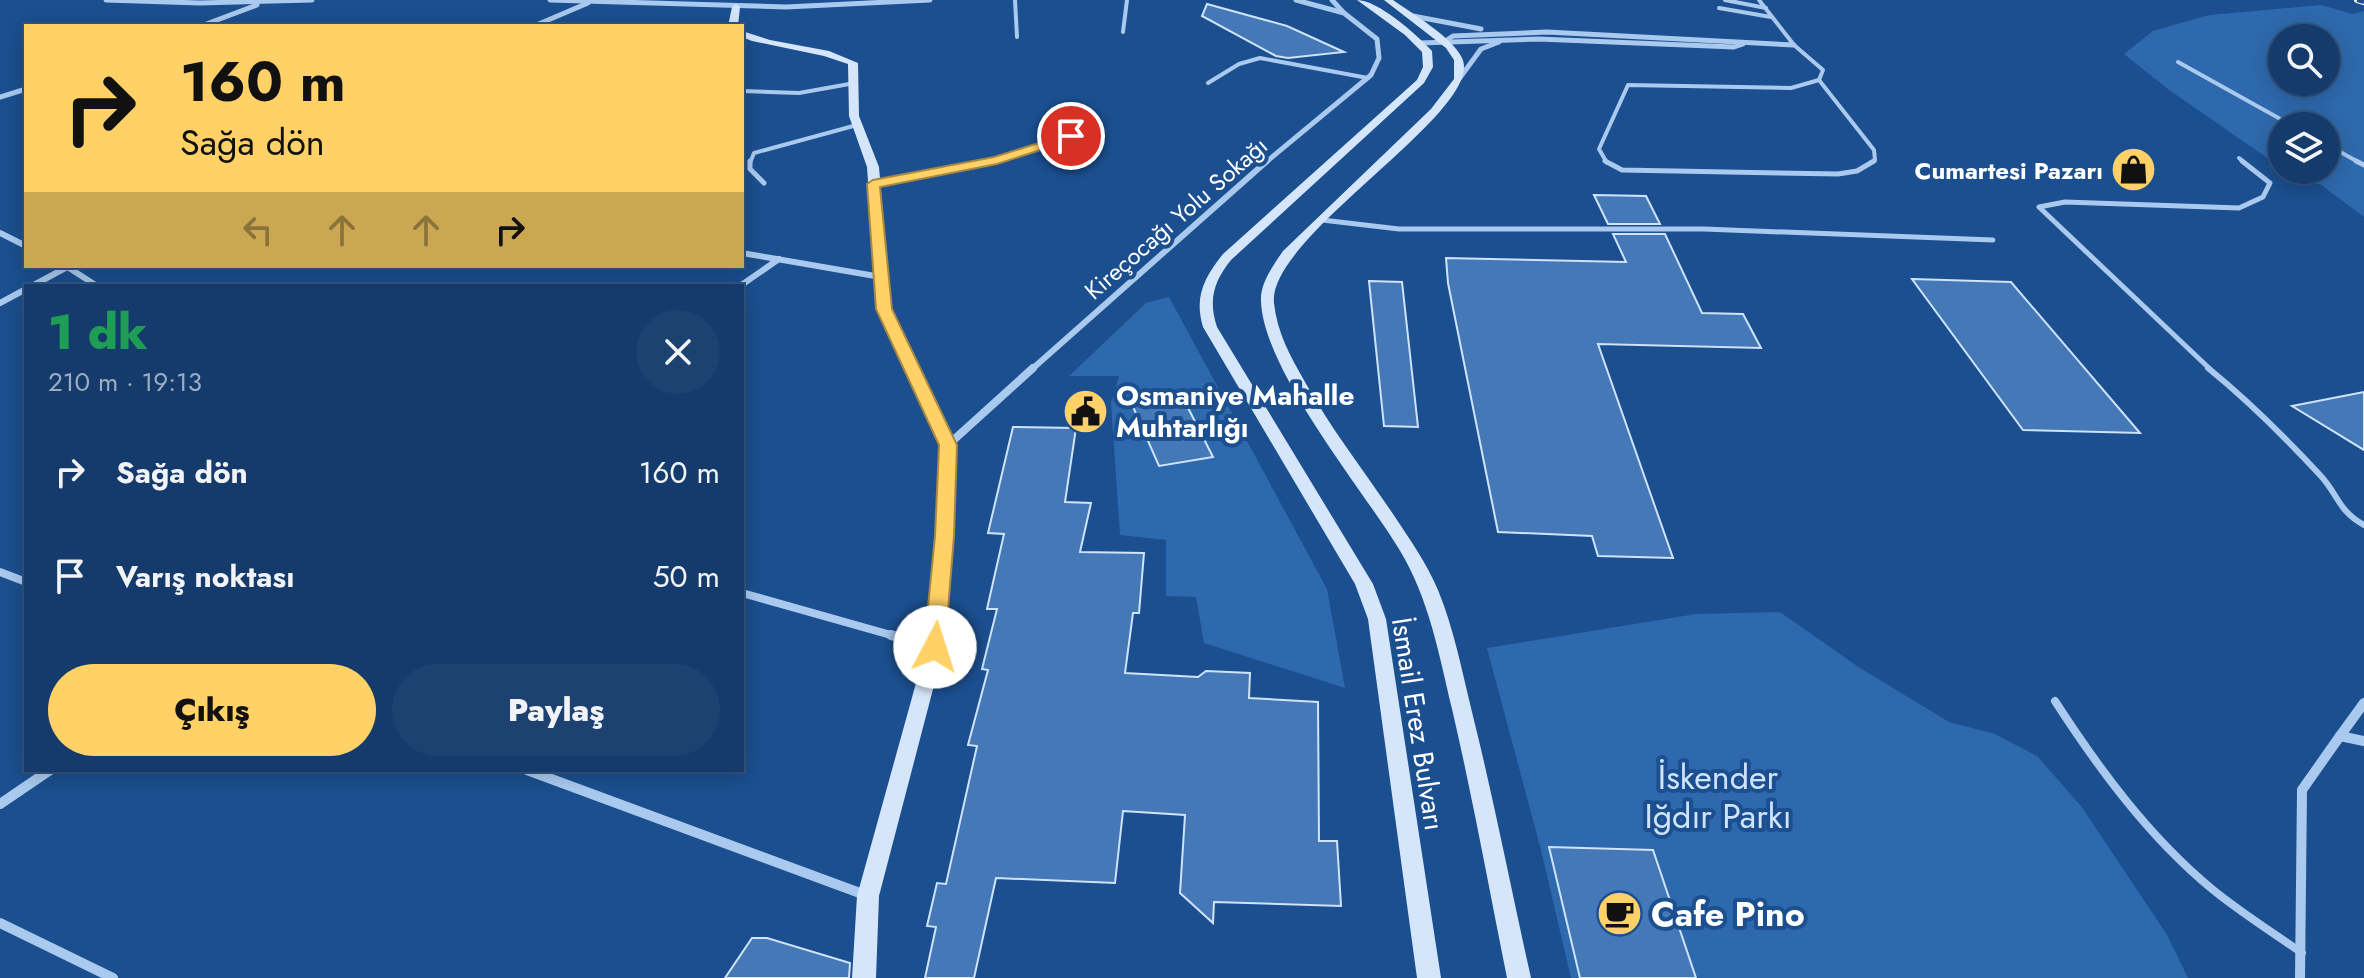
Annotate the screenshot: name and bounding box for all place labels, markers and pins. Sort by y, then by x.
pin [1037,102,1105,170]
shop icon: Cumartesi Pazarı [2110,146,2158,194]
place label: Cumartesi Pazarı [1915,153,2103,188]
place label: Osmaniye Mahalle Muhtarlığı [1116,375,1354,448]
public building icon: Osmaniye Mahalle Muhtarlığı [1061,387,1109,435]
cafe icon: Cafe Pino [1596,890,1644,938]
place label: Cafe Pino [1651,890,1805,939]

